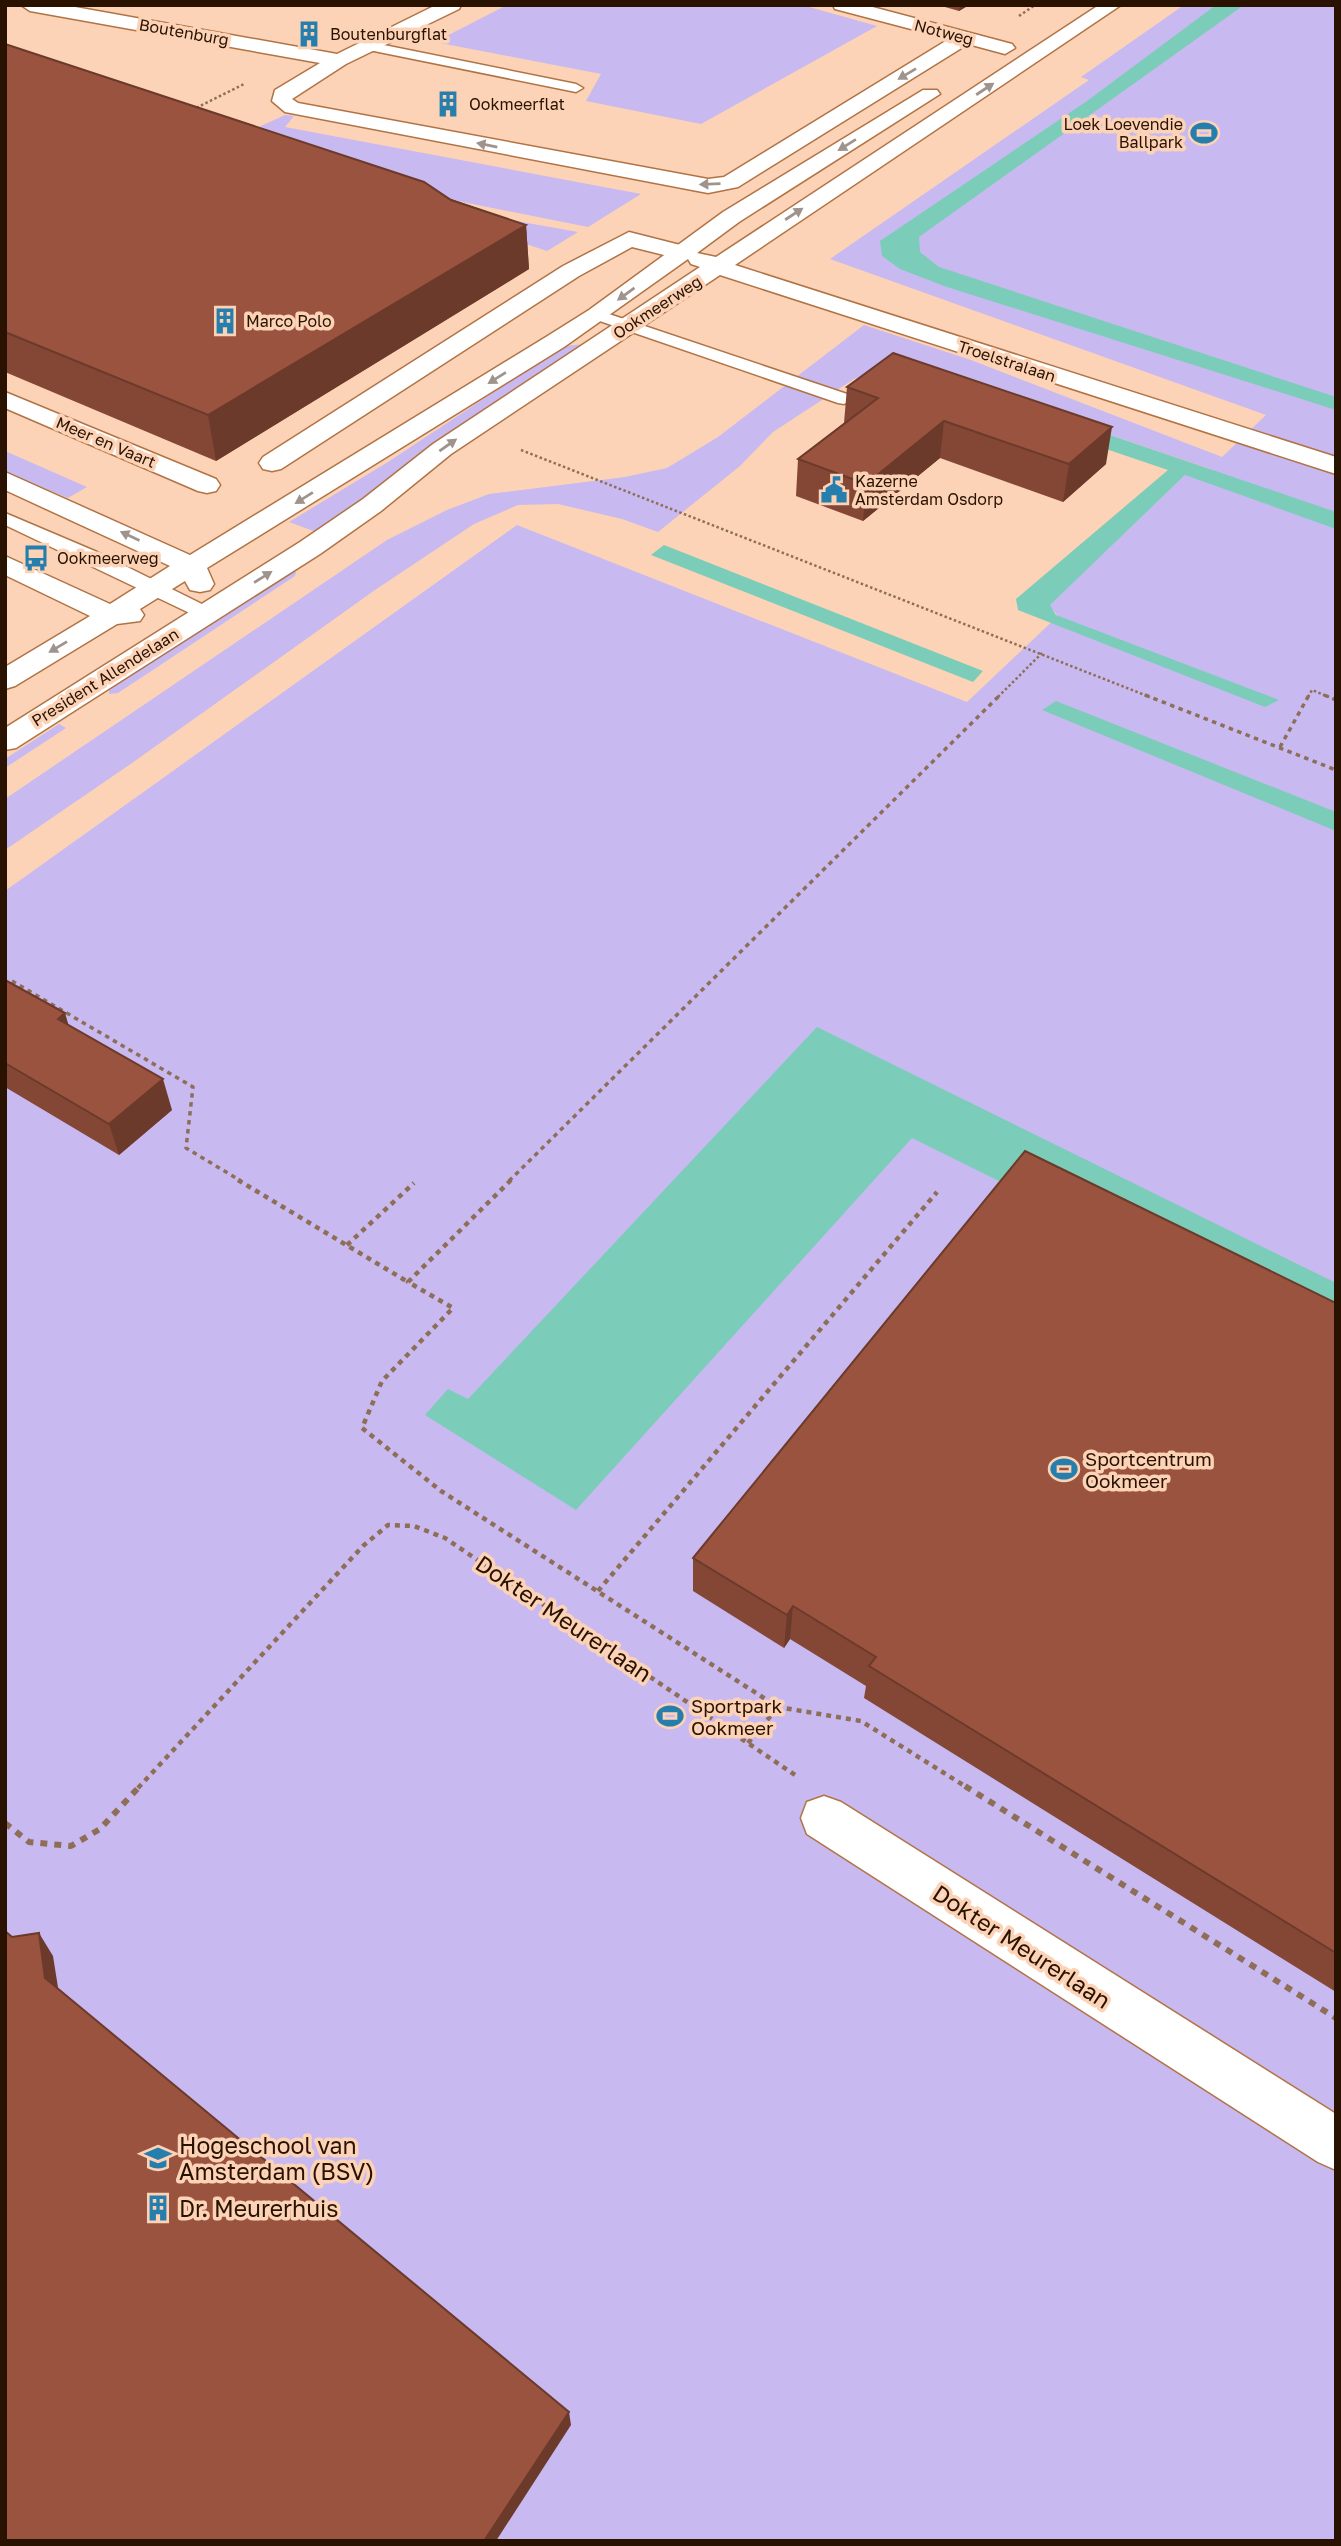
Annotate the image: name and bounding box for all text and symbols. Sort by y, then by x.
street label: Boutenburg [137,14,231,50]
street label: Notweg [912,15,976,49]
building icon: Boutenburgflat [294,19,324,49]
place label: Boutenburgflat [330,24,447,44]
one-way arrow [897,67,917,80]
one-way arrow [975,83,994,96]
building icon: Ookmeerflat [433,89,463,119]
place label: Ookmeerflat [469,94,565,114]
place label: Loek Loevendie Ballpark [1063,114,1183,152]
sports icon: Loek Loevendie Ballpark [1189,118,1219,148]
one-way arrow [476,139,498,150]
one-way arrow [837,139,857,152]
one-way arrow [699,179,721,190]
one-way arrow [784,207,804,220]
street label: Ookmeerweg [609,271,705,343]
one-way arrow [617,286,635,300]
building icon: Marco Polo [210,306,240,336]
place label: Marco Polo [246,311,332,331]
street label: Troelstralaan [956,336,1058,386]
one-way arrow [487,372,506,385]
street label: Meer en Vaart [53,412,159,472]
one-way arrow [439,438,457,452]
place label: Kazerne Amsterdam Osdorp [855,471,1003,509]
public building icon: Kazerne Amsterdam Osdorp [819,475,849,505]
one-way arrow [294,492,313,505]
one-way arrow [120,531,141,542]
bus stop icon: Ookmeerweg [21,543,51,573]
place label: Ookmeerweg [57,548,159,568]
one-way arrow [254,571,273,584]
street label: President Allendelaan [28,624,182,730]
one-way arrow [48,640,68,653]
place label: Sportcentrum Ookmeer [1085,1447,1212,1492]
sports icon: Sportcentrum Ookmeer [1049,1454,1079,1484]
street label: Dokter Meurerlaan [471,1549,657,1687]
place label: Sportpark Ookmeer [691,1694,782,1739]
sports icon: Sportpark Ookmeer [655,1701,685,1731]
street label: Dokter Meurerlaan [928,1878,1116,2014]
place label: Hogeschool van Amsterdam (BSV) [179,2131,374,2185]
school or university icon: Hogeschool van Amsterdam (BSV) [143,2143,173,2173]
building icon: Dr. Meurerhuis [143,2193,173,2223]
place label: Dr. Meurerhuis [179,2194,338,2222]

